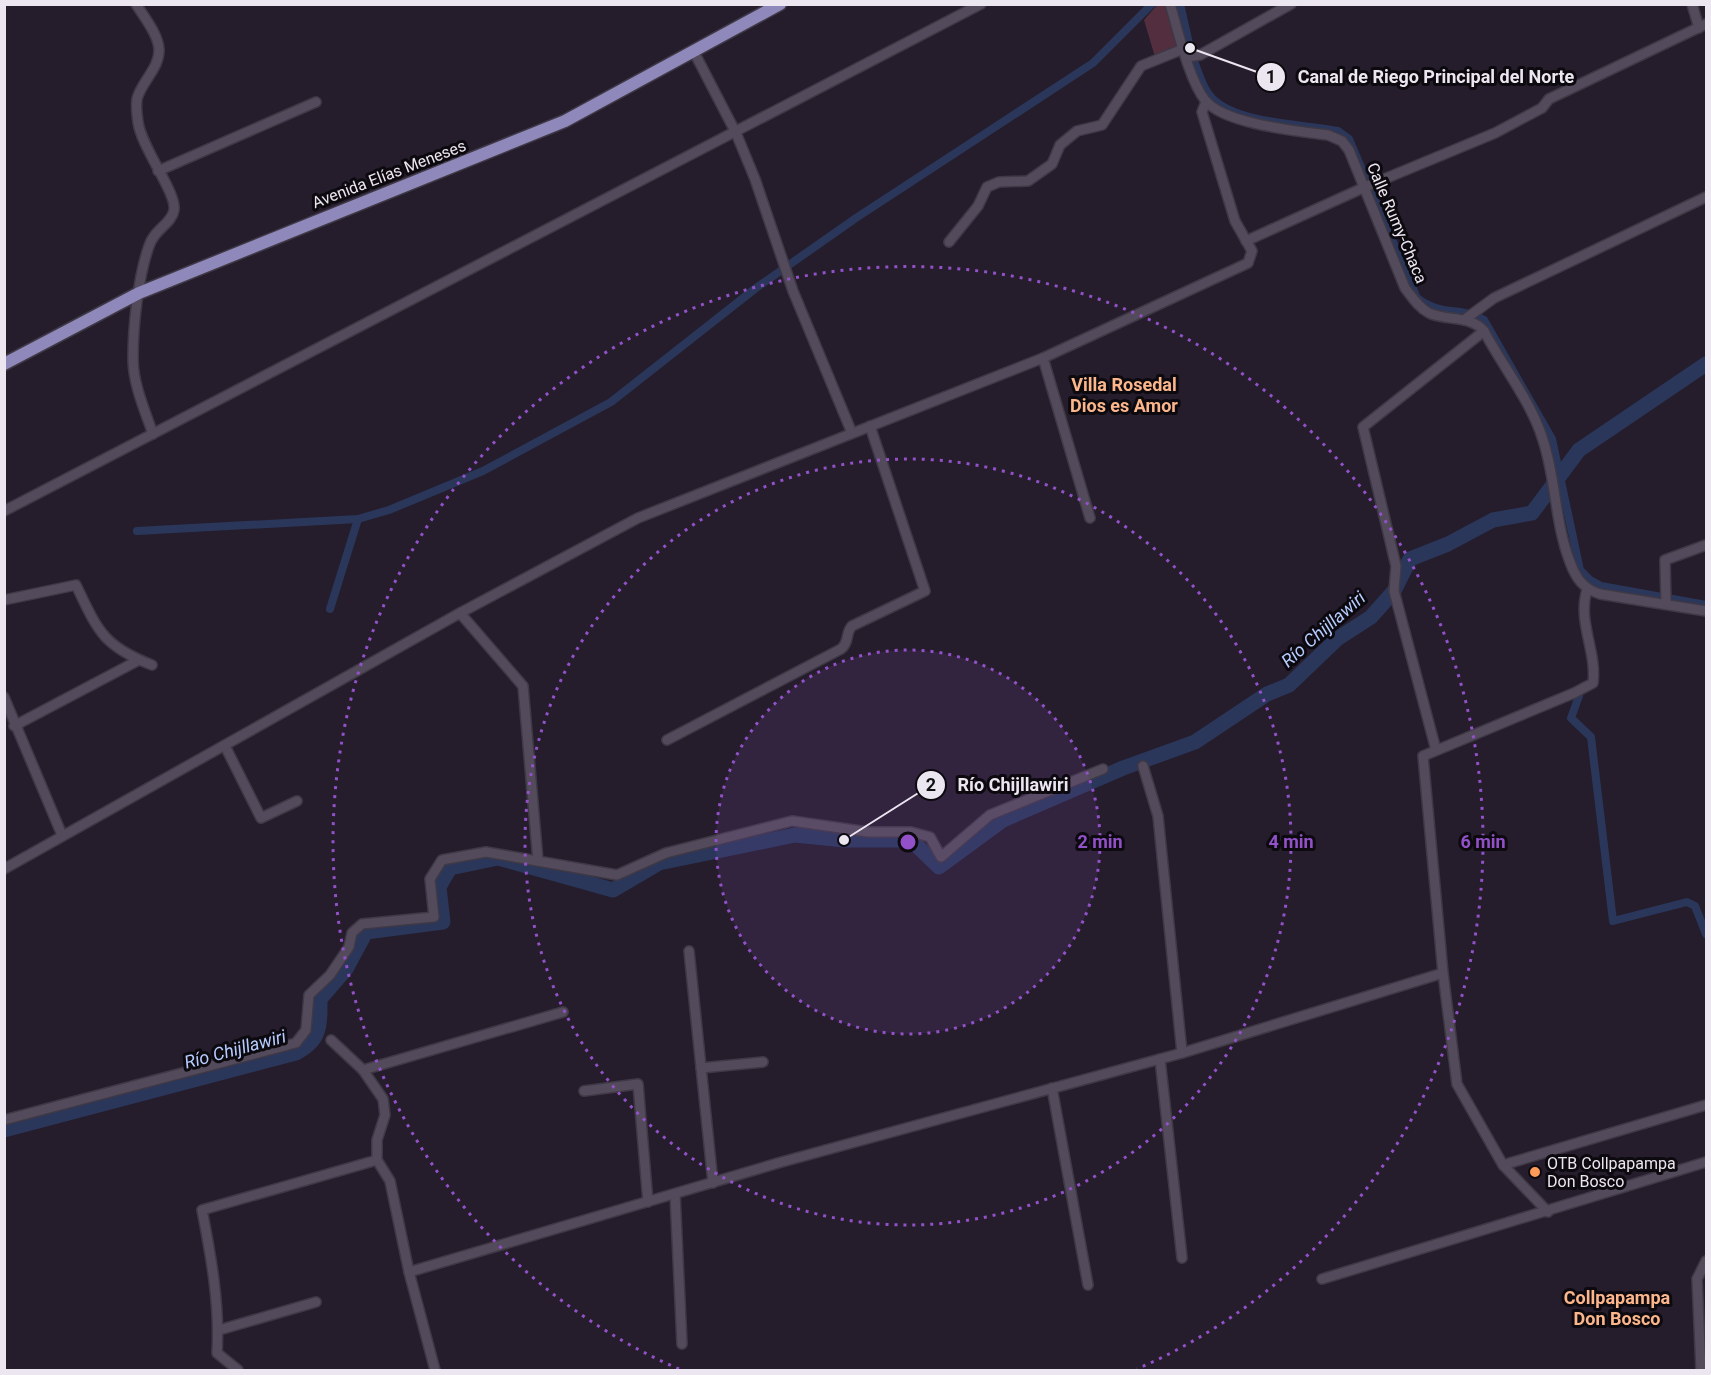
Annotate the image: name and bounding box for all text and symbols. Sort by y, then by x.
callout: Canal de Riego Principal del Norte [1256,59,1587,95]
text: 1 [1266,66,1276,87]
text: Canal de Riego Principal del Norte [1298,66,1575,87]
street label: Avenida Elías Meneses [309,136,469,212]
street label: Calle Rumy-Chaca [1363,160,1431,286]
district label: Villa Rosedal Dios es Amor [1070,374,1178,416]
water label: Río Chijllawiri [1277,586,1370,671]
callout: Río Chijllawiri [916,767,1080,803]
text: 2 [926,774,936,795]
text: Río Chijllawiri [958,774,1068,795]
text: 2 min [1077,831,1123,852]
text: 4 min [1268,831,1314,852]
text: 6 min [1460,831,1506,852]
centre of rings [898,832,918,852]
water label: Río Chijllawiri [182,1025,289,1073]
place label: OTB Collpapampa Don Bosco [1547,1154,1676,1191]
marker: OTB Collpapampa Don Bosco [1528,1165,1542,1179]
district label: Collpapampa Don Bosco [1564,1287,1671,1329]

